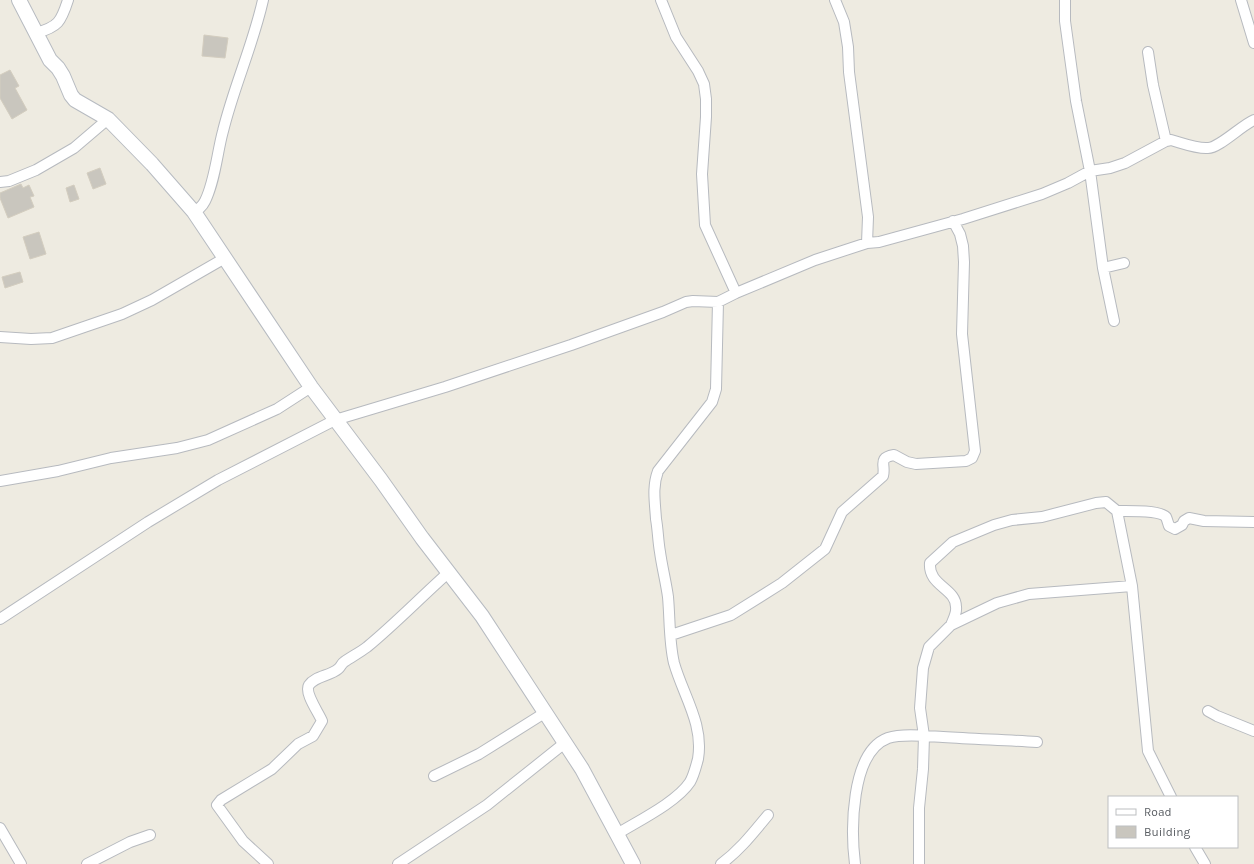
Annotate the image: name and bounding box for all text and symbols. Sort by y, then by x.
legend [1108,796,1238,848]
text: Road [1144,805,1172,819]
text: Building [1144,825,1191,839]

